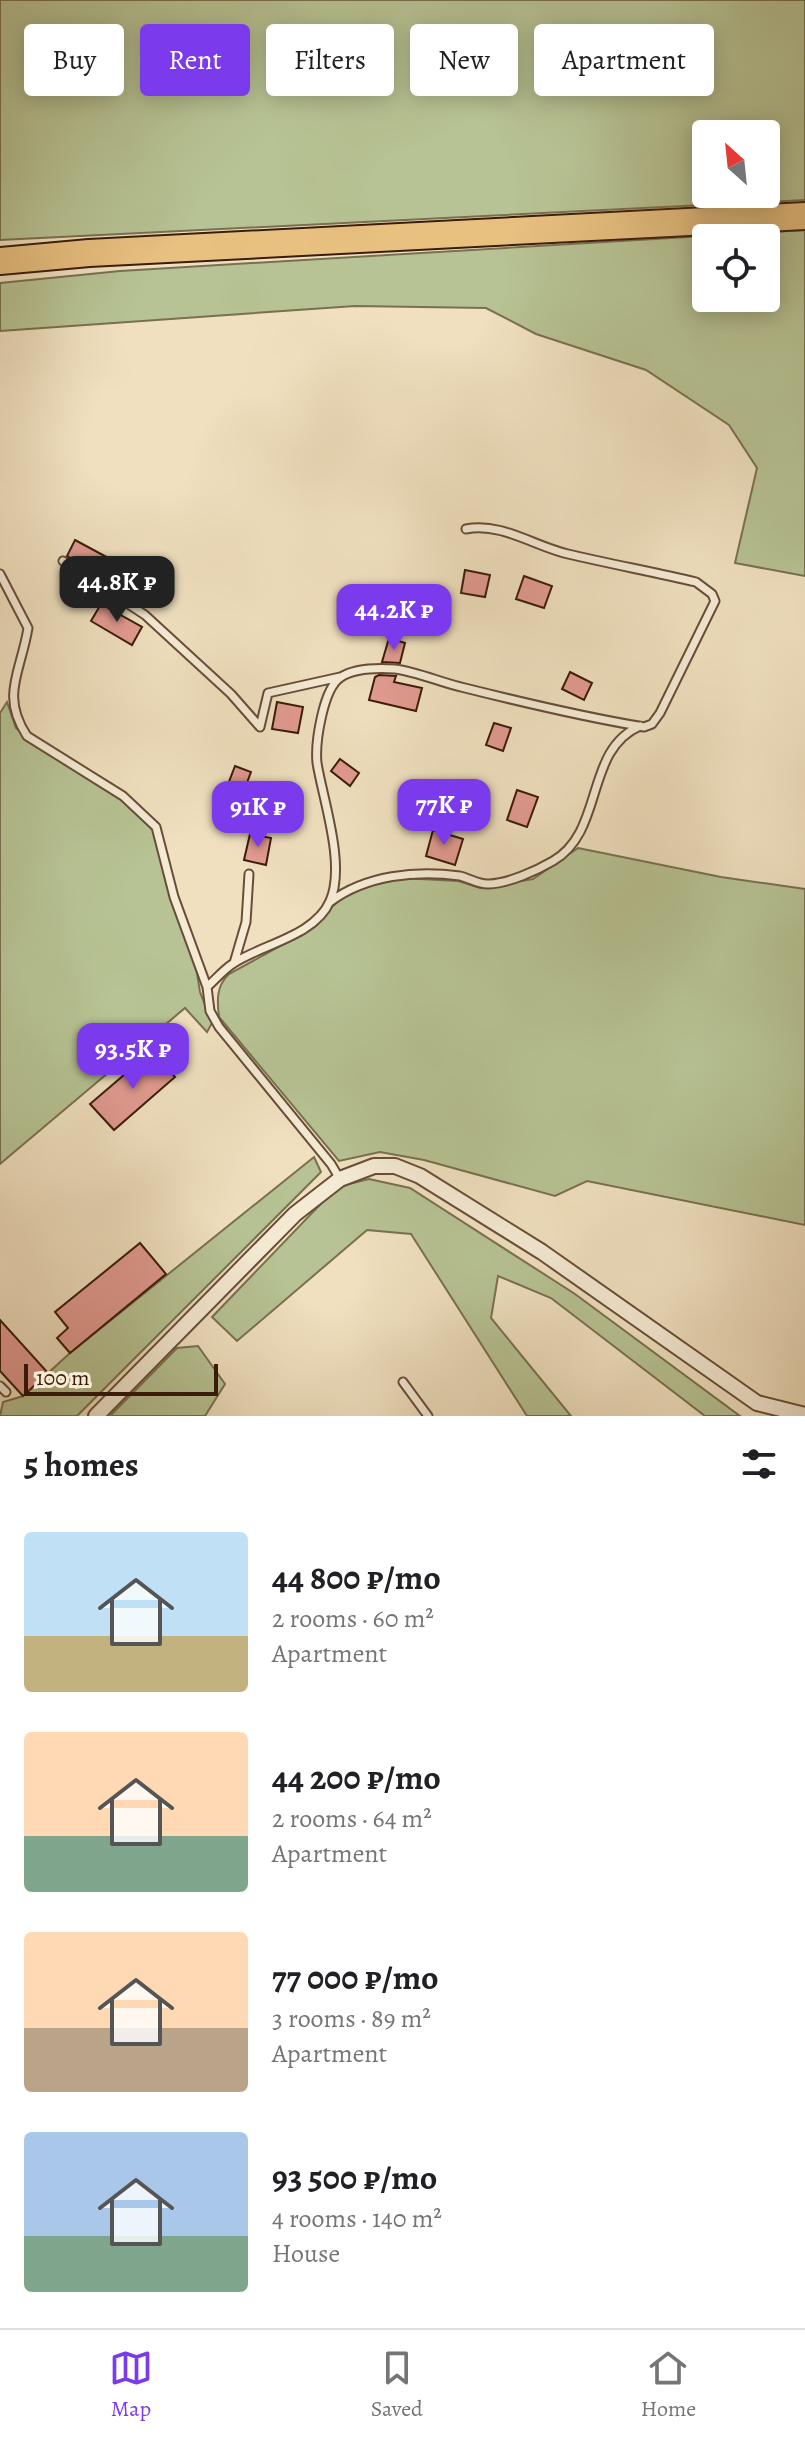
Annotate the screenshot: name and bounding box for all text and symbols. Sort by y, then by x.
chip: Buy [24,24,124,96]
chip: Rent [140,24,250,96]
chip: Filters [266,24,394,96]
chip: New [410,24,518,96]
chip: Apartment [534,24,714,96]
north arrow [692,120,780,208]
map controls [692,120,780,312]
button: locate [692,224,780,312]
pin: 44.8K ₽ [43,556,191,624]
text: 44.8K ₽ [78,564,156,599]
pin: 44.2K ₽ [320,584,468,652]
text: 44.2K ₽ [355,592,433,627]
pin: 77K ₽ [388,779,500,847]
pin: 91K ₽ [202,781,314,849]
text: 77K ₽ [415,787,473,822]
text: 91K ₽ [230,789,286,824]
pin: 93.5K ₽ [59,1023,207,1091]
text: 93.5K ₽ [95,1031,171,1066]
scale bar [24,1360,218,1396]
text: 100 m [36,1363,90,1393]
text: 5 homes [24,1441,139,1488]
icon: filters [737,1442,781,1486]
text: 44 800 ₽/mo [272,1554,441,1601]
icon: home [88,1564,184,1660]
text: 2 rooms · 60 m² [272,1601,434,1636]
text: Apartment [272,1636,387,1671]
text: 44 200 ₽/mo [272,1754,441,1801]
icon: home [88,1764,184,1860]
text: 2 rooms · 64 m² [272,1801,432,1836]
text: Apartment [272,1836,387,1871]
text: 77 000 ₽/mo [272,1954,439,2001]
icon: home [88,1964,184,2060]
text: 3 rooms · 89 m² [272,2001,431,2036]
text: Apartment [272,2036,387,2071]
text: 93 500 ₽/mo [272,2154,437,2201]
icon: home [88,2164,184,2260]
text: 4 rooms · 140 m² [272,2201,442,2236]
text: House [272,2236,340,2271]
tab: Map [109,2346,153,2424]
tab: Saved [371,2346,423,2424]
tab: Home [641,2346,696,2424]

